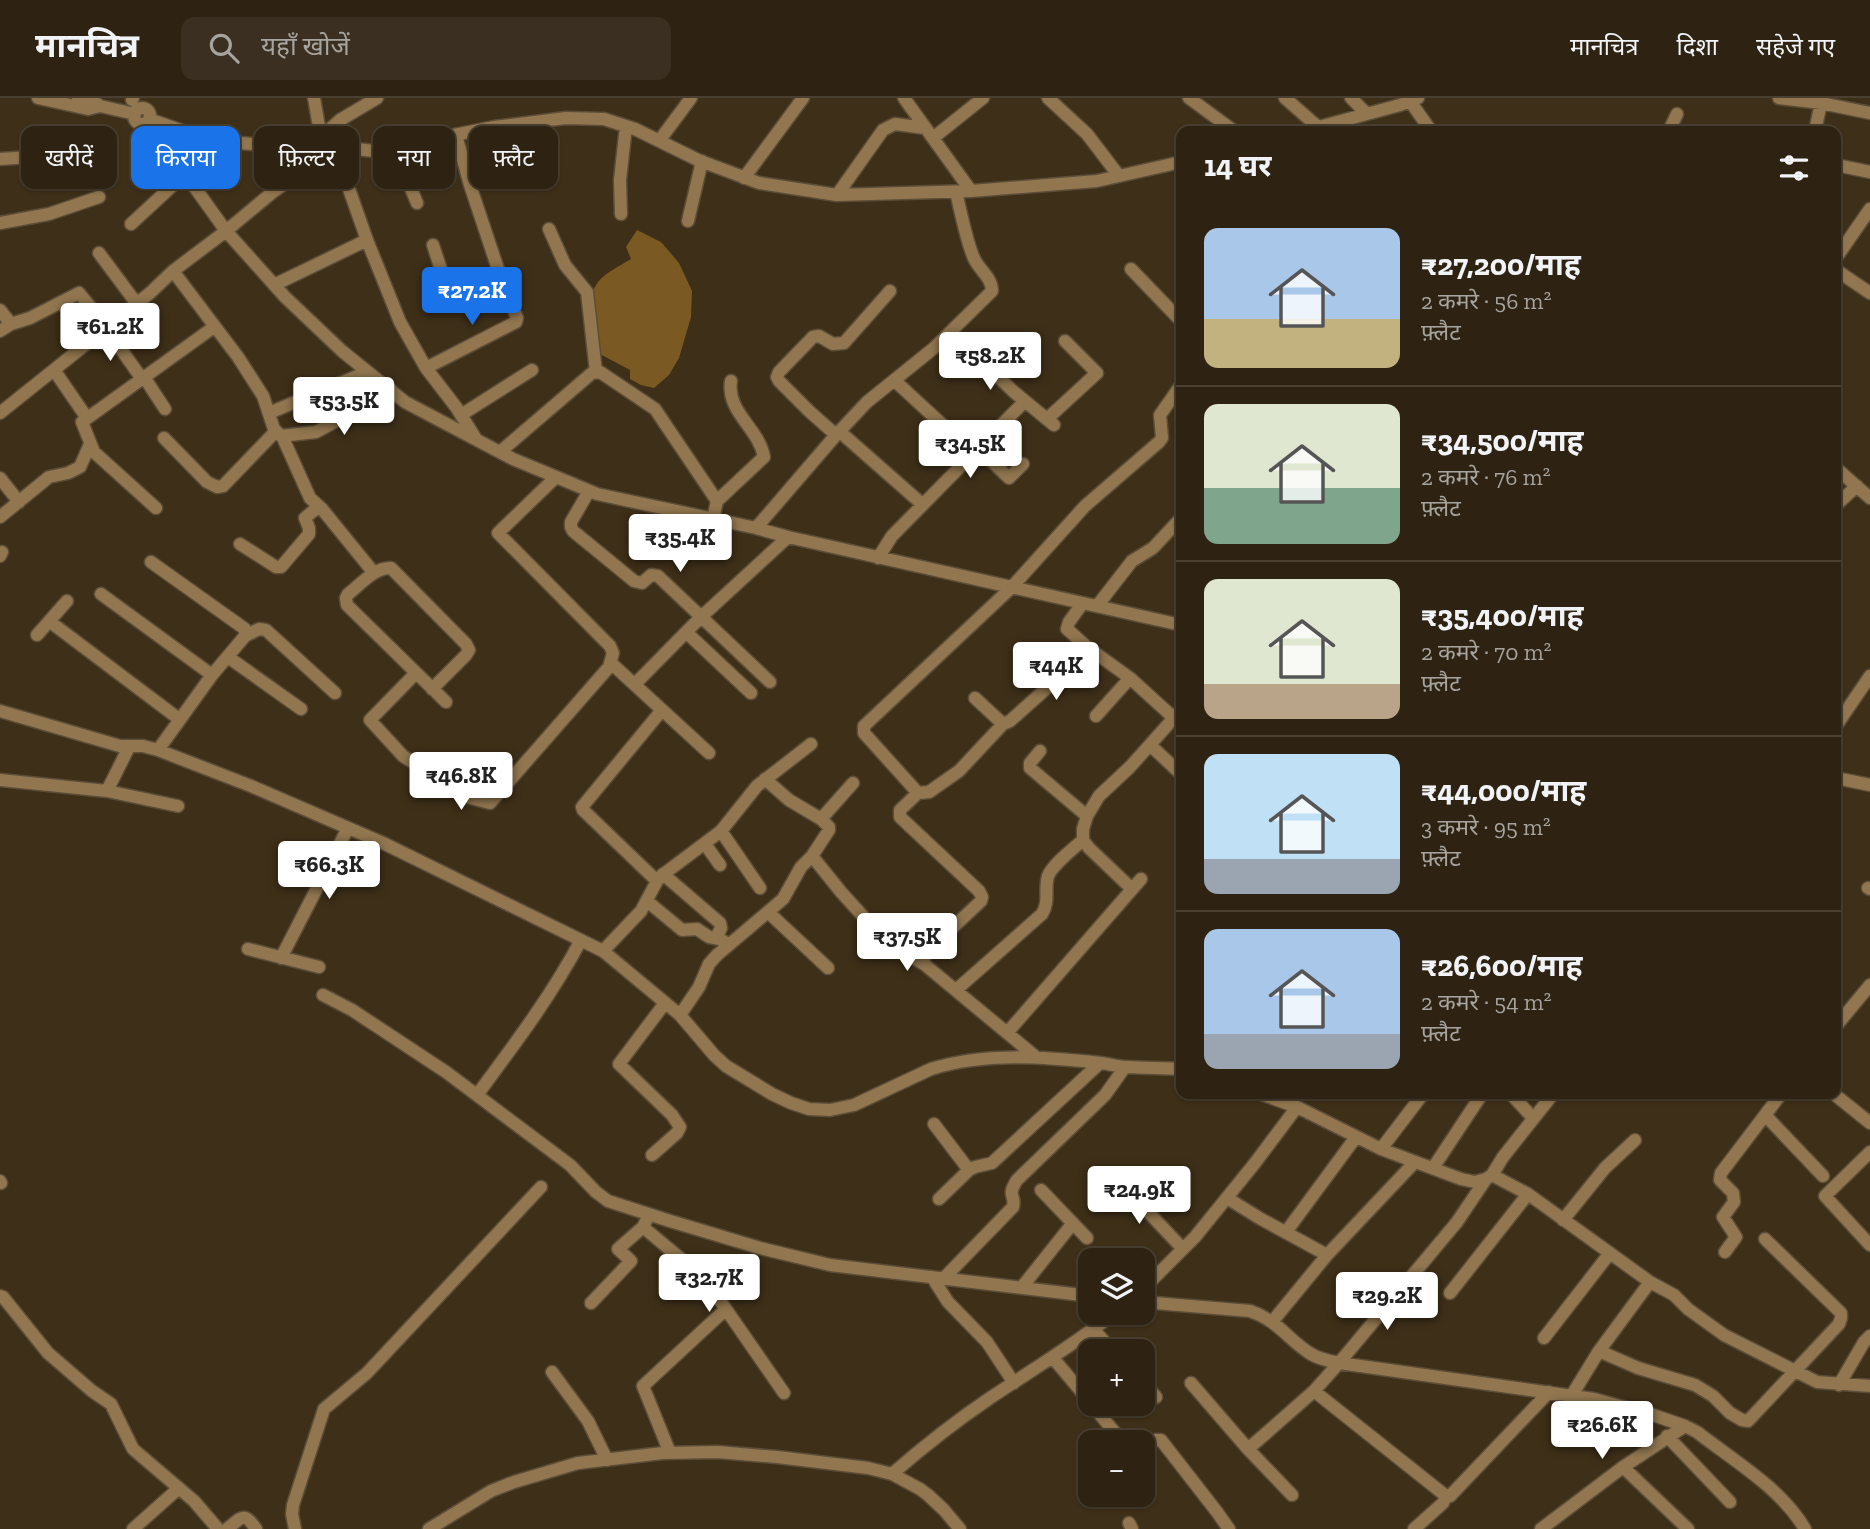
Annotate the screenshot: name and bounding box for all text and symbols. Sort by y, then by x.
search box [181,17,671,80]
text: मानचित्र [35,26,139,65]
icon: search [205,29,243,67]
text: यहाँ खोजें [261,30,350,62]
text: मानचित्र [1570,32,1638,61]
text: दिशा [1676,32,1718,61]
text: सहेजे गए [1756,32,1835,61]
chip: खरीदें [21,126,117,189]
chip: किराया [131,126,240,189]
chip: फ़िल्टर [254,126,359,189]
chip: नया [373,126,455,189]
chip: फ़्लैट [469,126,558,189]
text: 14 घर [1204,148,1272,184]
icon: filters [1775,149,1813,187]
text: ₹27,200/माह [1421,247,1581,283]
icon: home [1260,256,1344,340]
pin: ₹27.2K [415,268,529,327]
text: ₹27.2K [438,276,506,304]
text: 2 कमरे · 56 m² [1421,287,1551,315]
pin: ₹61.2K [53,303,167,363]
text: ₹61.2K [76,312,144,340]
text: फ़्लैट [1421,318,1461,346]
pin: ₹58.2K [933,332,1047,392]
text: ₹58.2K [955,341,1025,369]
pin: ₹53.5K [287,378,401,437]
text: ₹53.5K [309,386,379,414]
pin: ₹34.5K [913,420,1027,480]
text: ₹34,500/माह [1421,423,1583,459]
text: ₹34.5K [935,429,1005,457]
icon: home [1260,432,1344,516]
text: 2 कमरे · 76 m² [1421,463,1550,491]
text: फ़्लैट [1421,494,1461,522]
pin: ₹35.4K [623,514,737,574]
text: ₹35.4K [645,523,715,551]
text: ₹35,400/माह [1421,598,1583,634]
icon: home [1260,607,1344,691]
text: 2 कमरे · 70 m² [1421,638,1552,666]
pin: ₹44K [1015,642,1097,702]
text: ₹44K [1029,651,1083,679]
text: फ़्लैट [1421,669,1461,697]
pin: ₹46.8K [404,752,518,812]
text: ₹46.8K [426,761,496,789]
text: ₹44,000/माह [1421,773,1586,809]
icon: home [1260,782,1344,866]
text: 3 कमरे · 95 m² [1421,813,1551,841]
pin: ₹66.3K [272,842,386,901]
text: फ़्लैट [1421,844,1461,872]
text: ₹66.3K [294,850,364,878]
pin: ₹37.5K [850,914,964,973]
text: ₹37.5K [873,922,941,950]
text: ₹26,600/माह [1421,948,1583,984]
icon: home [1260,957,1344,1041]
text: 2 कमरे · 54 m² [1421,988,1552,1016]
text: फ़्लैट [1421,1019,1461,1047]
pin: ₹24.9K [1082,1166,1196,1226]
text: ₹24.9K [1104,1175,1174,1203]
map controls [1078,1248,1155,1507]
button: layers [1078,1248,1155,1325]
pin: ₹32.7K [652,1254,766,1314]
text: ₹32.7K [675,1263,743,1291]
pin: ₹29.2K [1330,1272,1444,1332]
text: ₹29.2K [1352,1281,1422,1309]
button: + [1078,1339,1155,1416]
pin: ₹26.6K [1545,1402,1659,1461]
text: ₹26.6K [1567,1410,1637,1438]
button: − [1078,1430,1155,1507]

